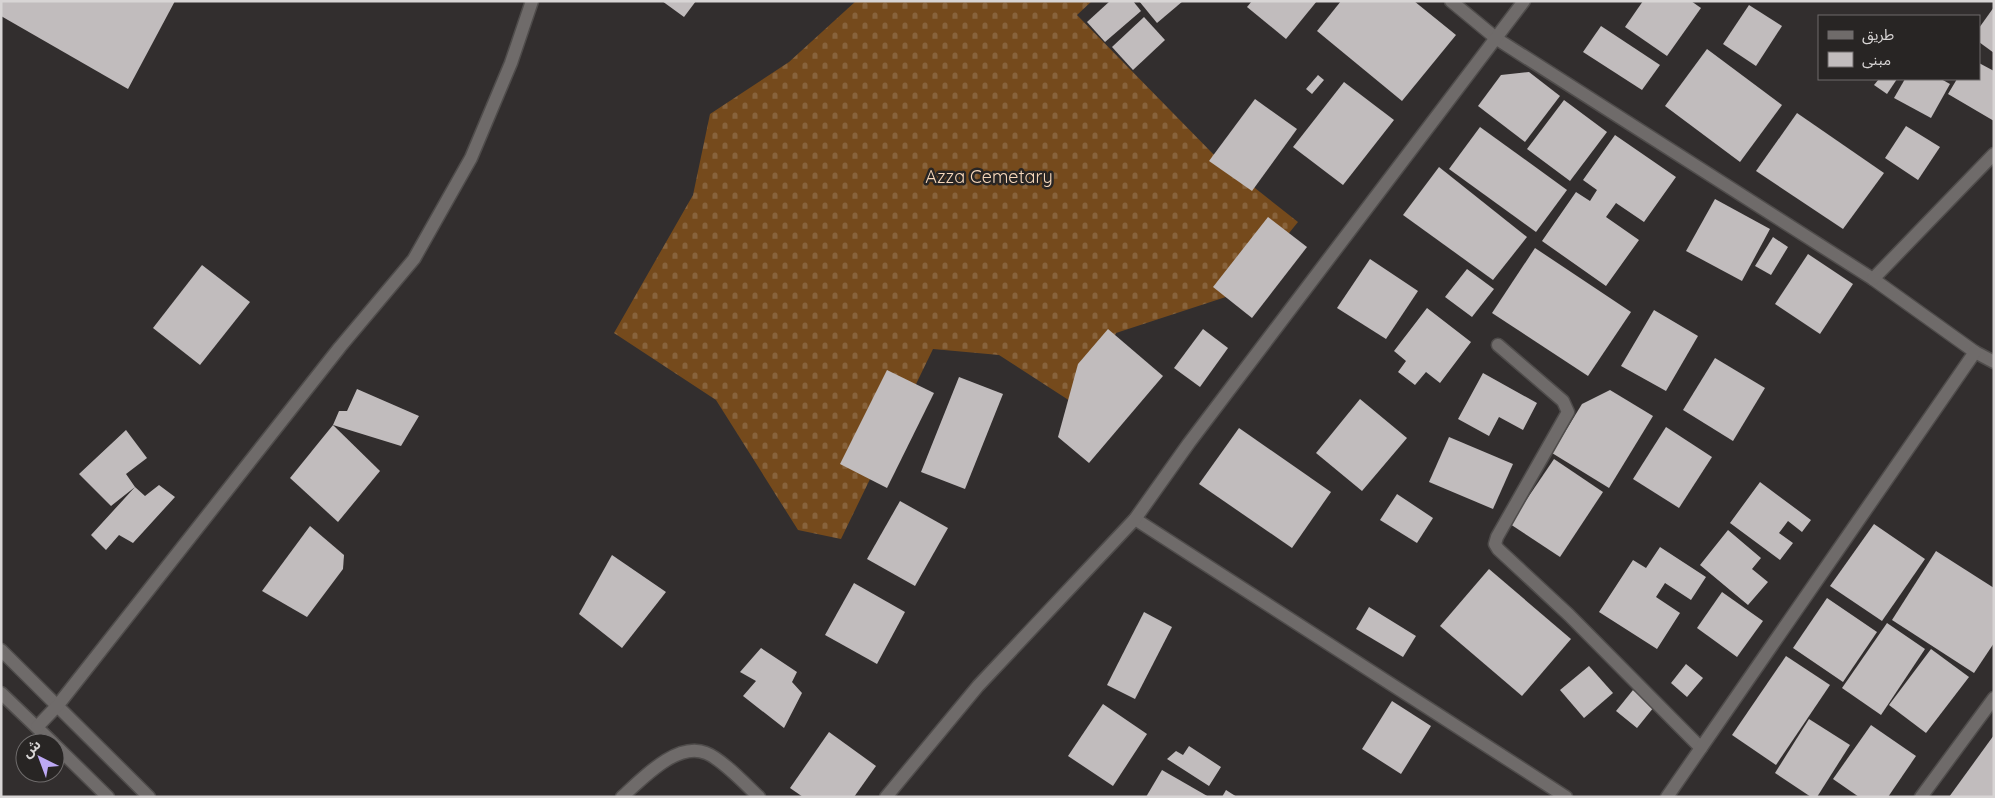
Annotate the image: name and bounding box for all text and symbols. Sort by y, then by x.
legend [1818,15,1980,80]
text: طريق [1862,25,1894,45]
text: مبنى [1862,50,1891,69]
park label: Azza Cemetary [925,165,1053,188]
north arrow [15,733,65,783]
text: ش [18,735,44,761]

